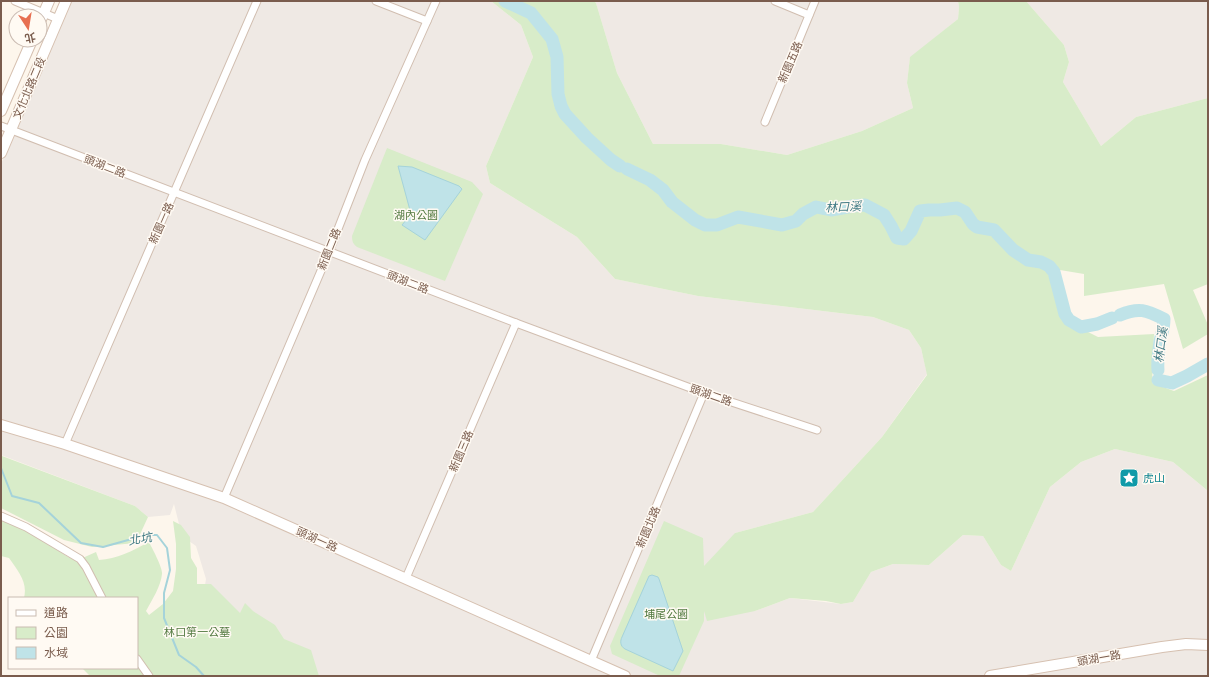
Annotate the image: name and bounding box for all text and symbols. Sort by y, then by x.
north arrow [8,8,48,48]
text: 北 [23,29,37,45]
street label: 新園五路 [776,39,806,85]
street label: 文化北路二段 [11,55,49,122]
street label: 頭湖二路 [82,153,128,181]
water label: 林口溪 [825,199,863,217]
street label: 新園一路 [147,200,177,246]
park label: 湖內公園 [394,209,438,223]
street label: 新園二路 [315,226,345,272]
street label: 頭湖二路 [385,269,431,297]
water label: 林口溪 [1152,324,1172,364]
street label: 頭湖二路 [688,382,734,410]
street label: 新園三路 [447,428,477,474]
place icon: 虎山 [1118,467,1140,489]
place label: 虎山 [1143,472,1165,486]
street label: 新園北路 [634,504,664,550]
street label: 頭湖一路 [294,525,340,555]
water label: 北坑 [127,530,155,550]
legend [8,597,138,669]
text: 道路 [44,606,68,622]
park label: 埔尾公園 [644,608,688,622]
text: 公園 [44,626,68,642]
park label: 林口第一公墓 [164,626,230,640]
text: 水域 [44,646,68,662]
street label: 頭湖一路 [1076,648,1122,670]

